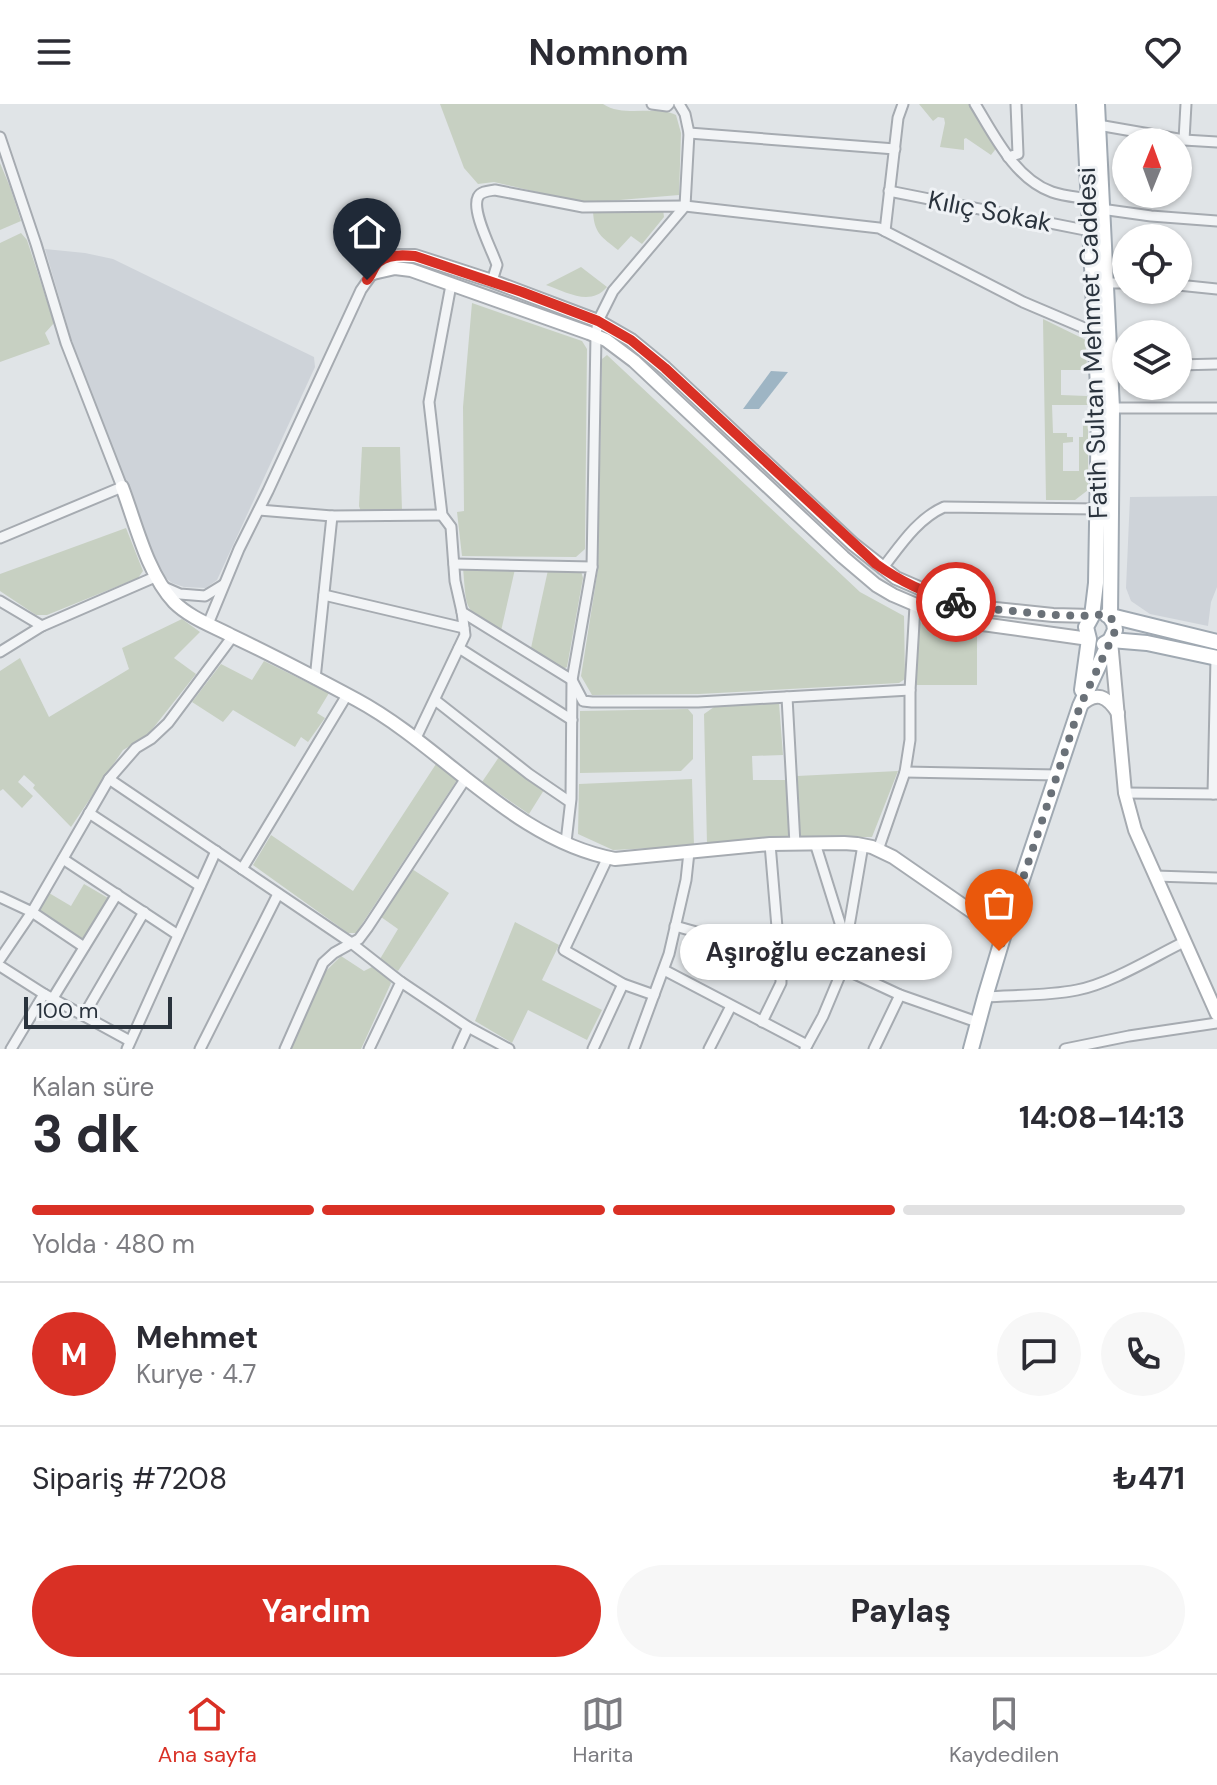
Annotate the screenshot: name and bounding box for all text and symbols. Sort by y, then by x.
text: Nomnom [528,29,689,76]
icon: menu [32,30,76,74]
icon: heart [1141,30,1185,74]
north arrow [1112,128,1192,208]
map controls [1112,128,1192,400]
street label: Fatih Sultan Mehmet Caddesi [1069,167,1115,519]
street label: Kılıç Sokak [925,182,1055,240]
pin [333,198,401,280]
icon: home [345,210,389,254]
button: locate [1112,224,1192,304]
button: layers [1112,320,1192,400]
courier [916,562,996,642]
icon: bike [934,580,978,624]
pin [965,869,1033,951]
icon: bag [977,881,1021,925]
callout: Aşıroğlu eczanesi [679,923,951,979]
text: Aşıroğlu eczanesi [705,935,927,969]
scale bar [24,993,172,1029]
text: 100 m [36,996,98,1025]
text: Kalan süre [32,1070,154,1104]
text: 14:08–14:13 [1019,1098,1185,1137]
text: 3 dk [32,1100,140,1168]
text: Yolda · 480 m [32,1227,195,1261]
button: chat [997,1312,1081,1396]
button: phone [1101,1312,1185,1396]
text: Mehmet [136,1318,258,1357]
text: M [61,1335,87,1374]
text: Kurye · 4.7 [136,1357,256,1391]
text: Sipariş #7208 [32,1459,227,1498]
text: ₺471 [1113,1459,1185,1498]
button: Yardım [32,1565,601,1657]
button: Paylaş [617,1565,1185,1657]
tab: Ana sayfa [158,1692,257,1769]
tab: Harita [573,1692,633,1769]
tab: Kaydedilen [949,1692,1059,1769]

